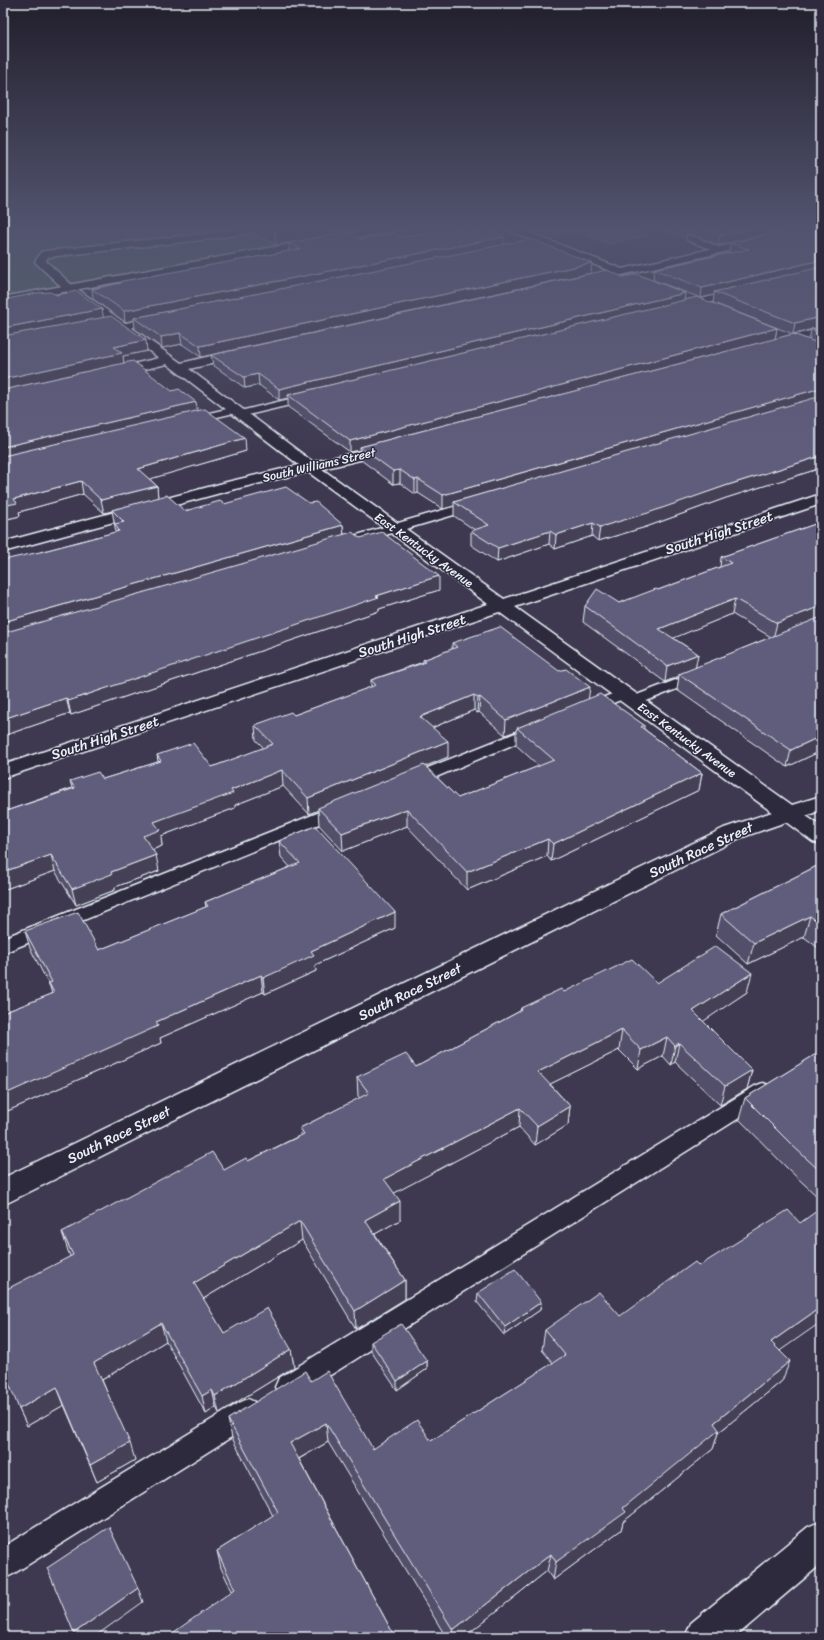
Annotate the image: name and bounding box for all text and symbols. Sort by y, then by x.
street label: South Williams Street [260,441,379,489]
street label: South High Street [662,504,776,562]
street label: East Kentucky Avenue [370,506,478,594]
street label: South High Street [355,607,469,665]
street label: East Kentucky Avenue [633,696,741,784]
street label: South High Street [48,709,162,767]
street label: South Race Street [645,814,759,885]
street label: South Race Street [354,955,467,1028]
street label: South Race Street [63,1098,176,1171]

